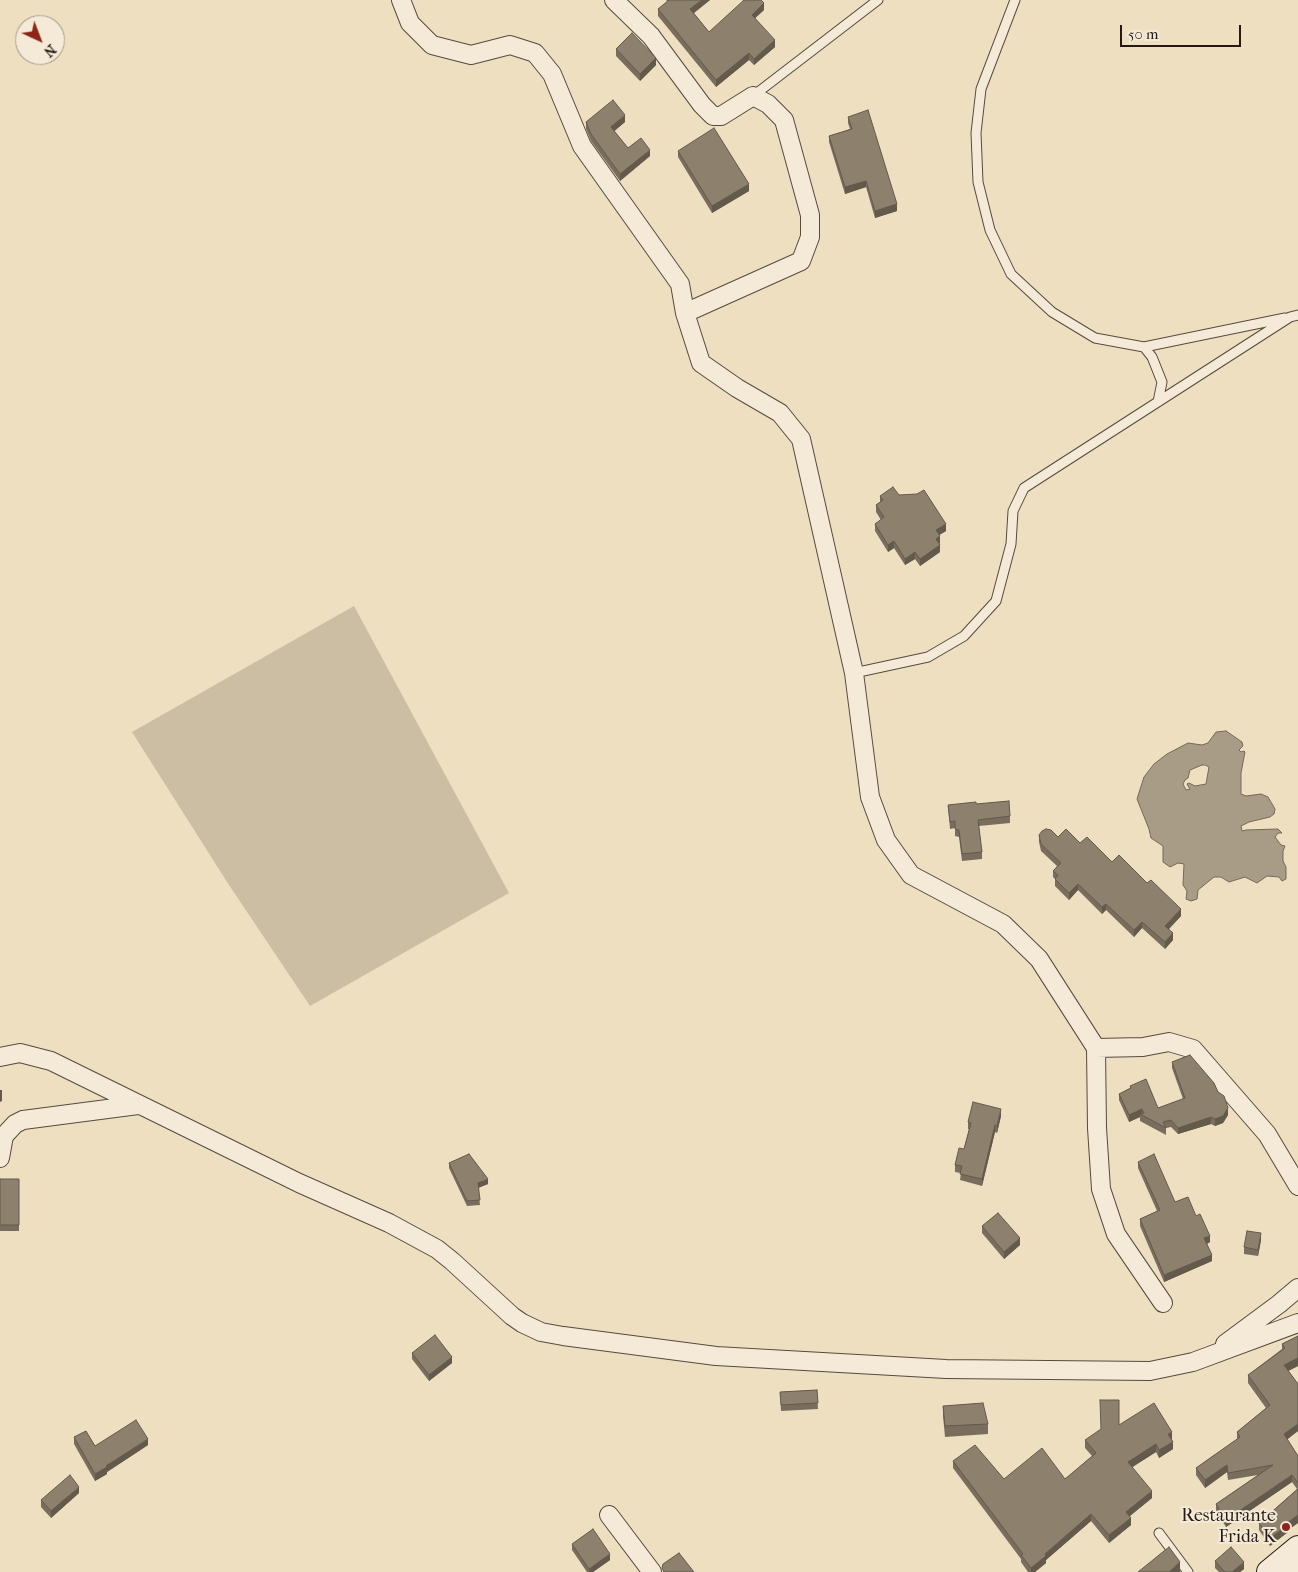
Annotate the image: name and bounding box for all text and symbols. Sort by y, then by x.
north arrow [15,15,65,65]
scale bar [1123,15,1244,47]
text: 50 m [1128,25,1158,43]
text: N [40,41,60,60]
place label: Restaurante Frida K [1181,1506,1276,1548]
marker: Restaurante Frida K [1280,1521,1292,1533]

